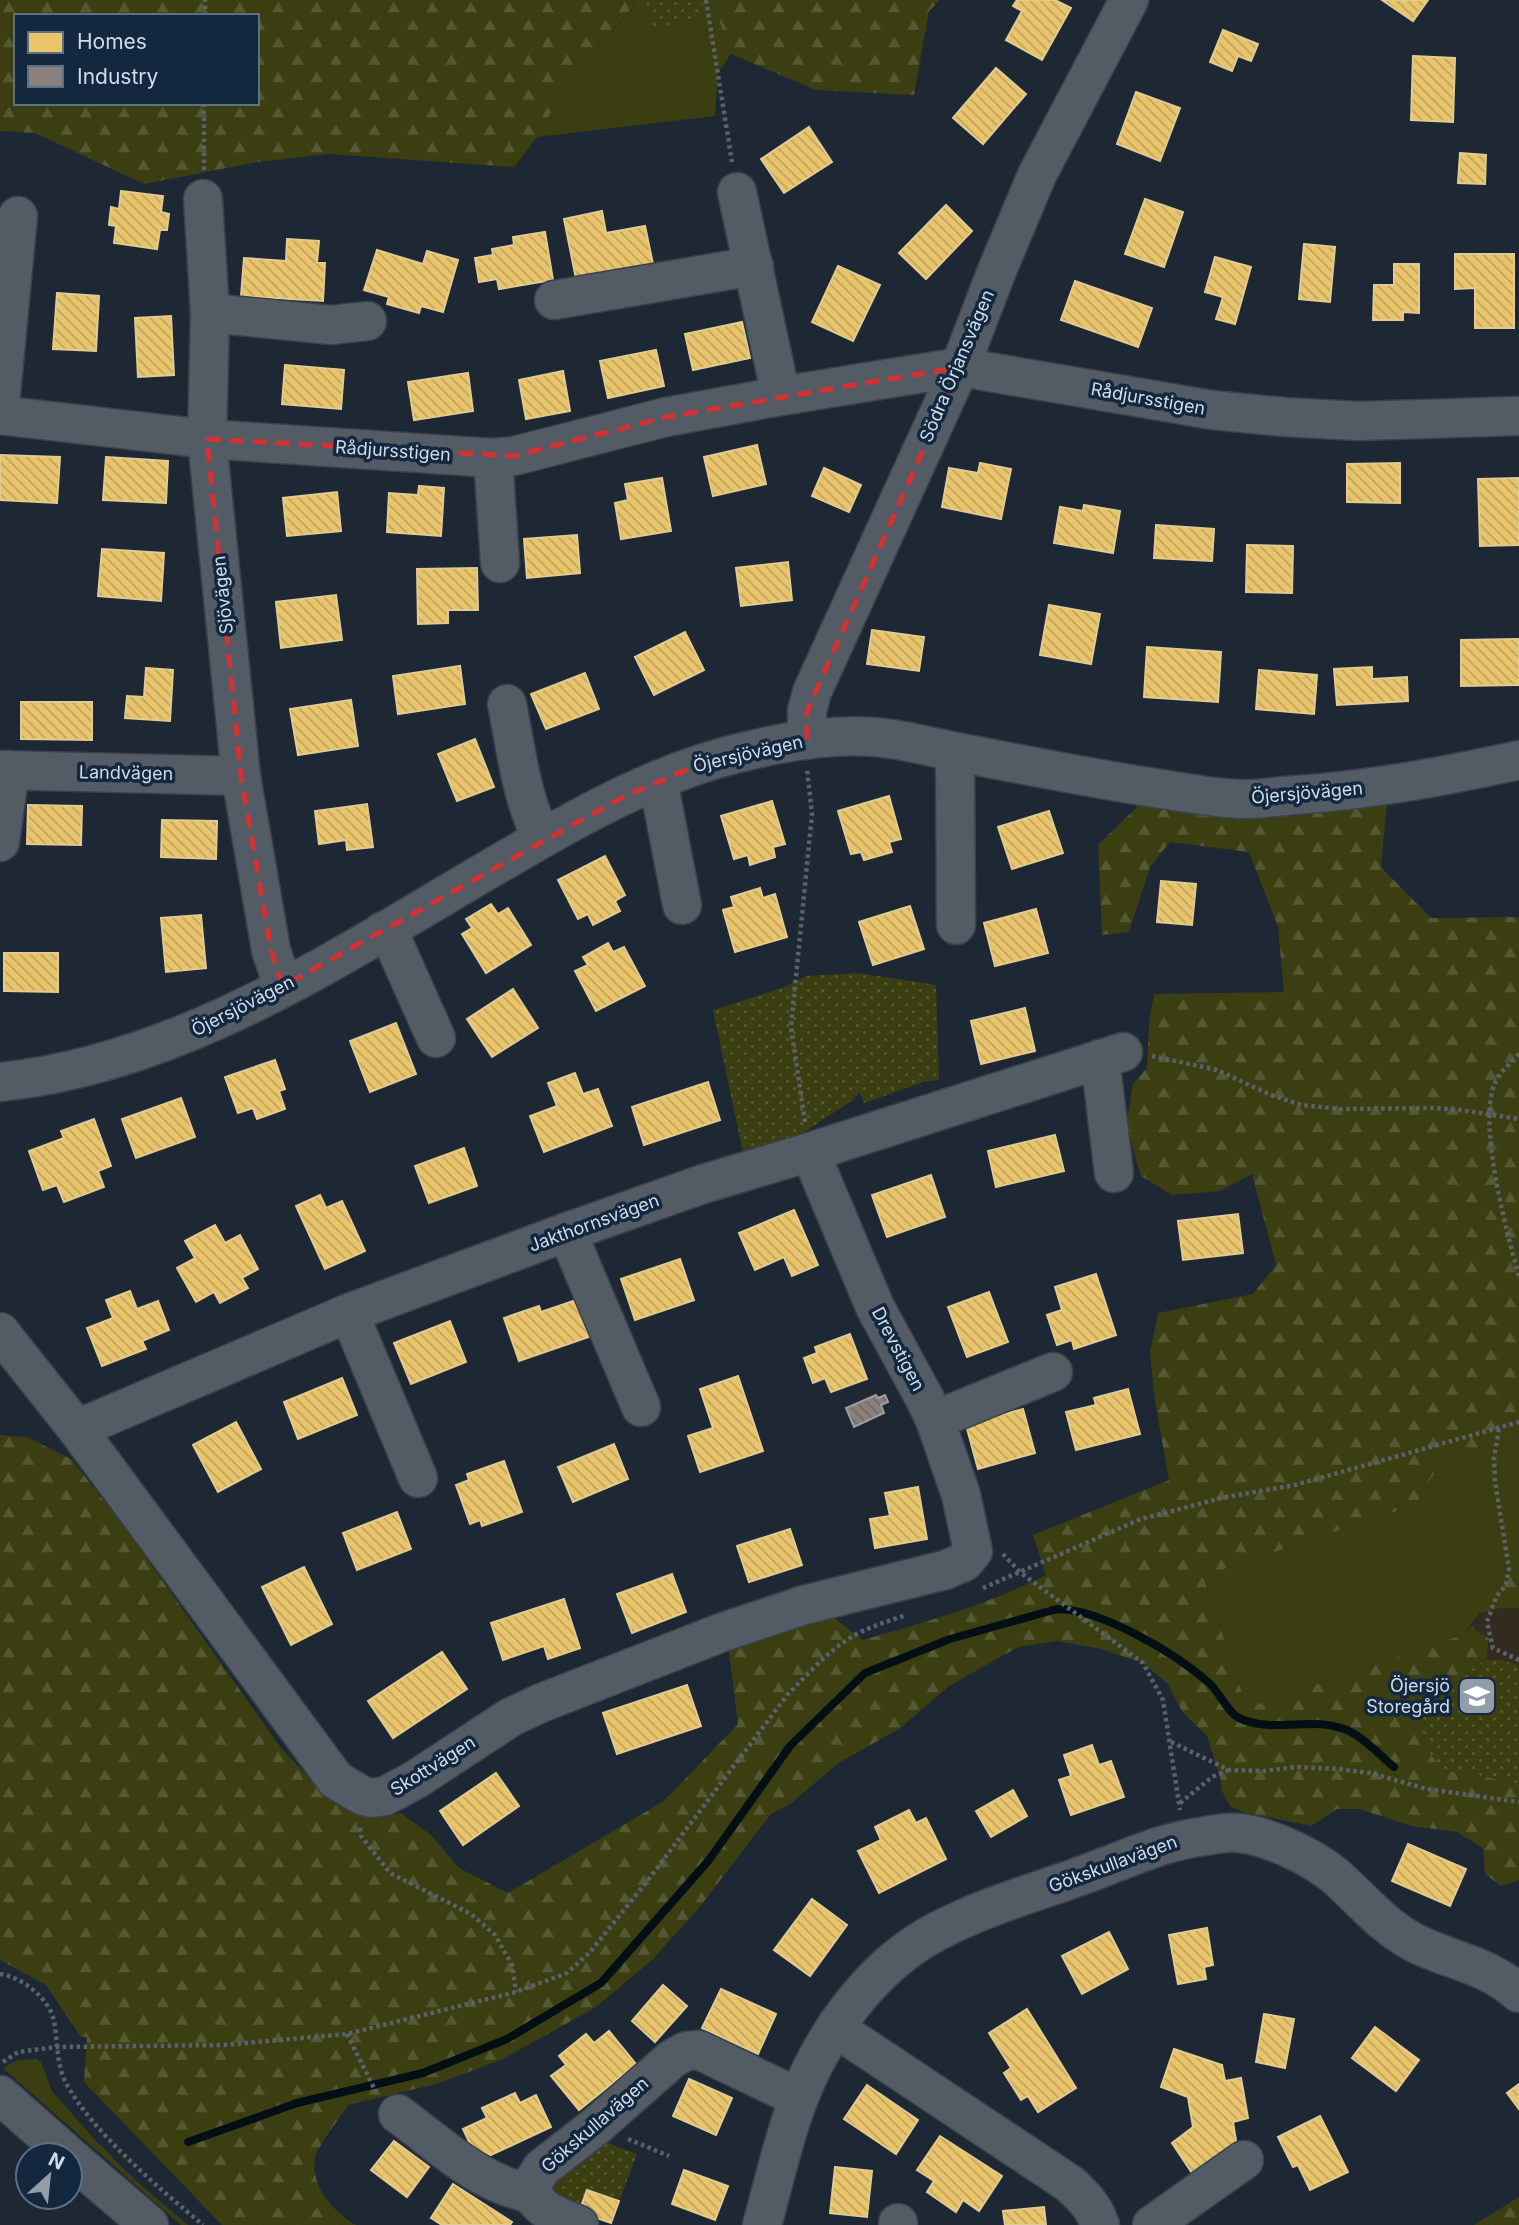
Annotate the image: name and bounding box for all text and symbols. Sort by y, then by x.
legend [14,14,259,105]
text: Homes [77,29,147,54]
text: Industry [77,64,159,89]
street label: Södra Örjansvägen [914,286,998,445]
street label: Rådjursstigen [1089,378,1207,419]
street label: Rådjursstigen [335,436,452,465]
street label: Sjövägen [208,555,237,635]
street label: Öjersjövägen [691,730,805,776]
street label: Landvägen [79,761,173,784]
street label: Öjersjövägen [1250,776,1364,808]
street label: Öjersjövägen [188,970,297,1040]
street label: Jakthornsvägen [526,1189,662,1256]
street label: Drevstigen [868,1303,929,1394]
place label: Öjersjö Storegård [1366,1674,1450,1717]
school or university icon: Öjersjö Storegård [1456,1675,1498,1717]
street label: Skottvägen [387,1731,479,1800]
street label: Gökskullavägen [1046,1831,1180,1896]
street label: Gökskullavägen [537,2072,653,2177]
north arrow [14,2141,84,2211]
text: N [45,2148,68,2175]

